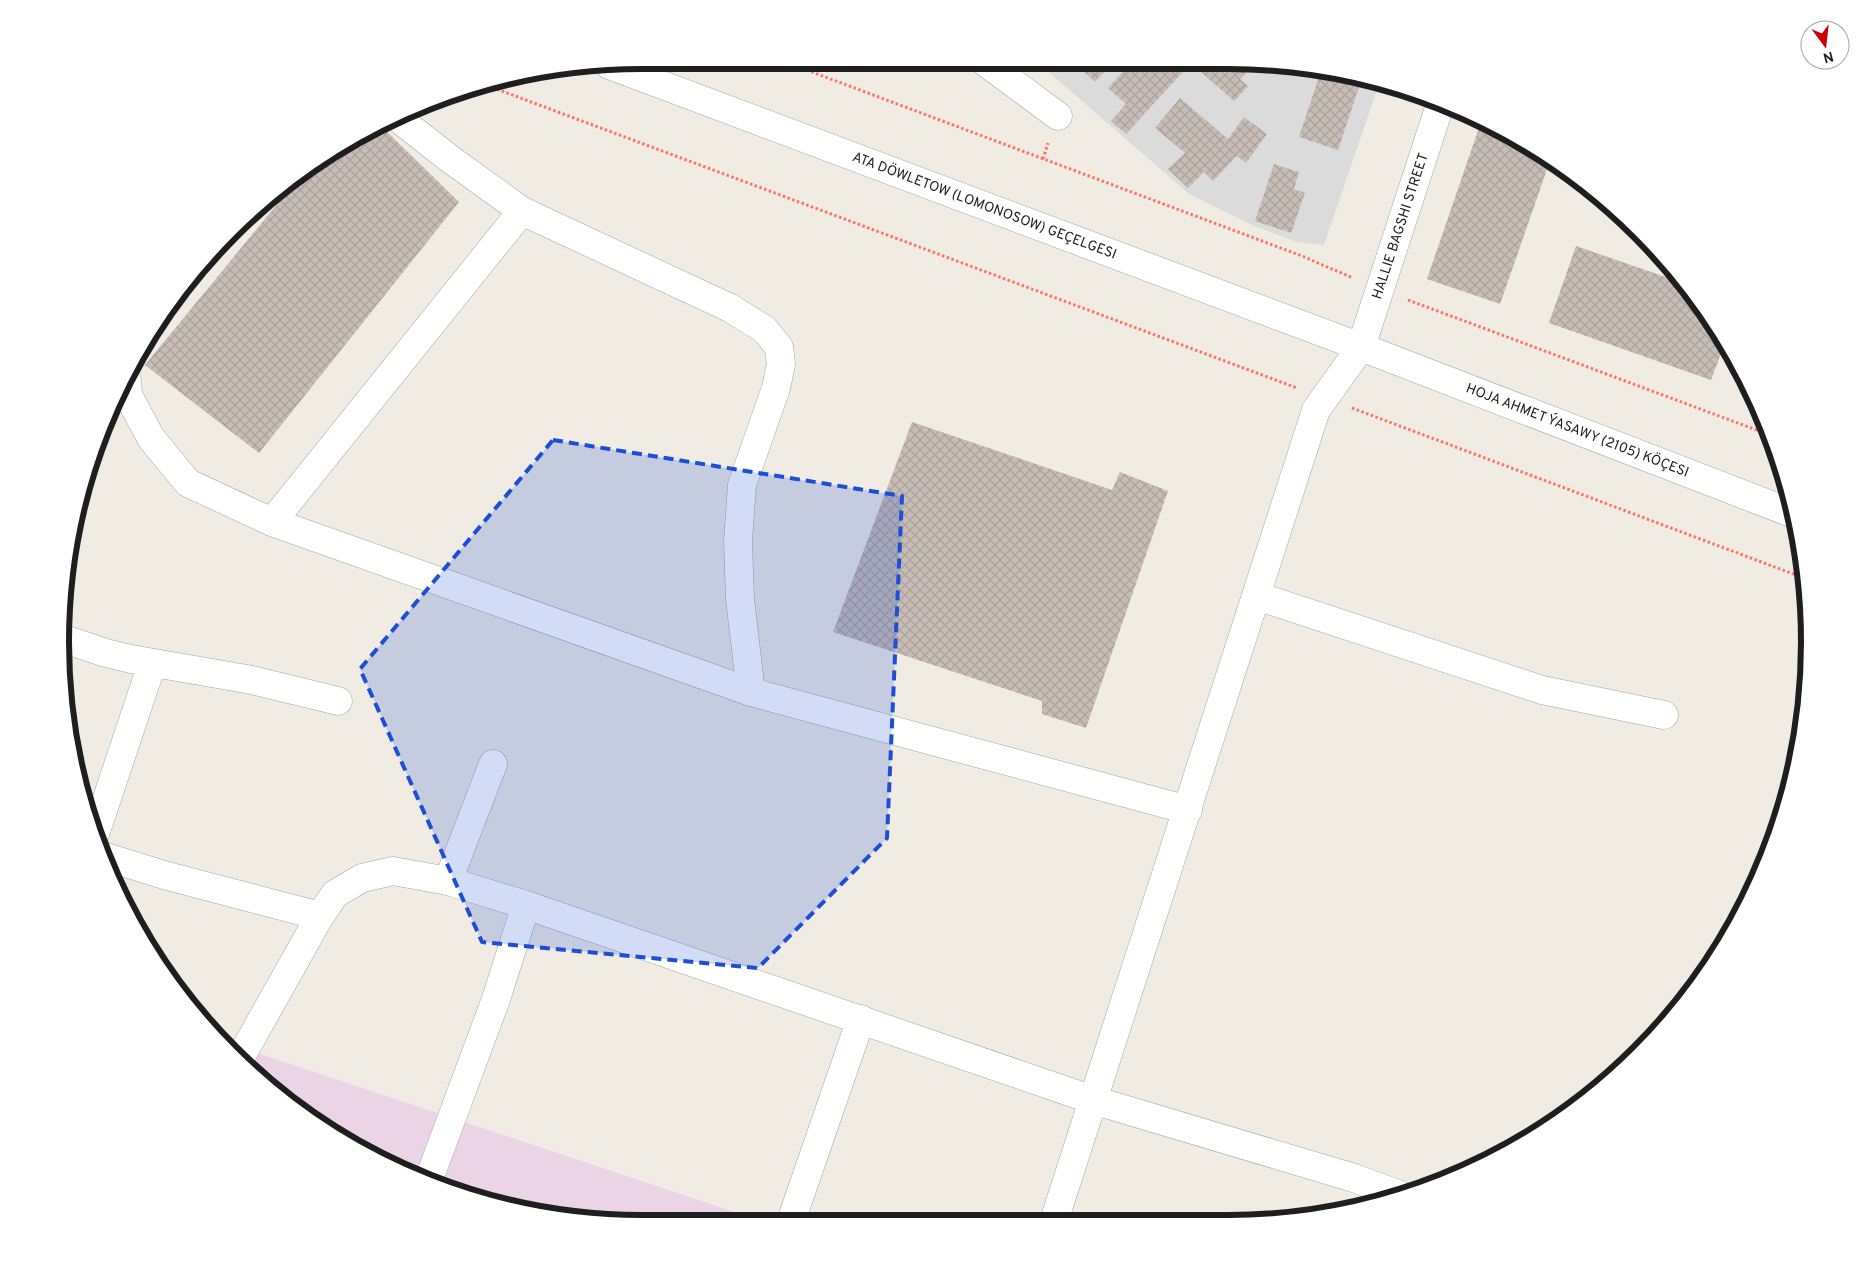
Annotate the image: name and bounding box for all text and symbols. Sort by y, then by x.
north arrow [1800,20,1850,70]
text: N [1821,47,1835,66]
street label: ATA DÖWLETOW (LOMONOSOW) GEÇELGESI [850,149,1119,263]
street label: HALLIE BAGSHI STREET [1369,151,1432,301]
street label: HOJA AHMET ÝASAWY (2105) KÖÇESI [1463,380,1691,481]

